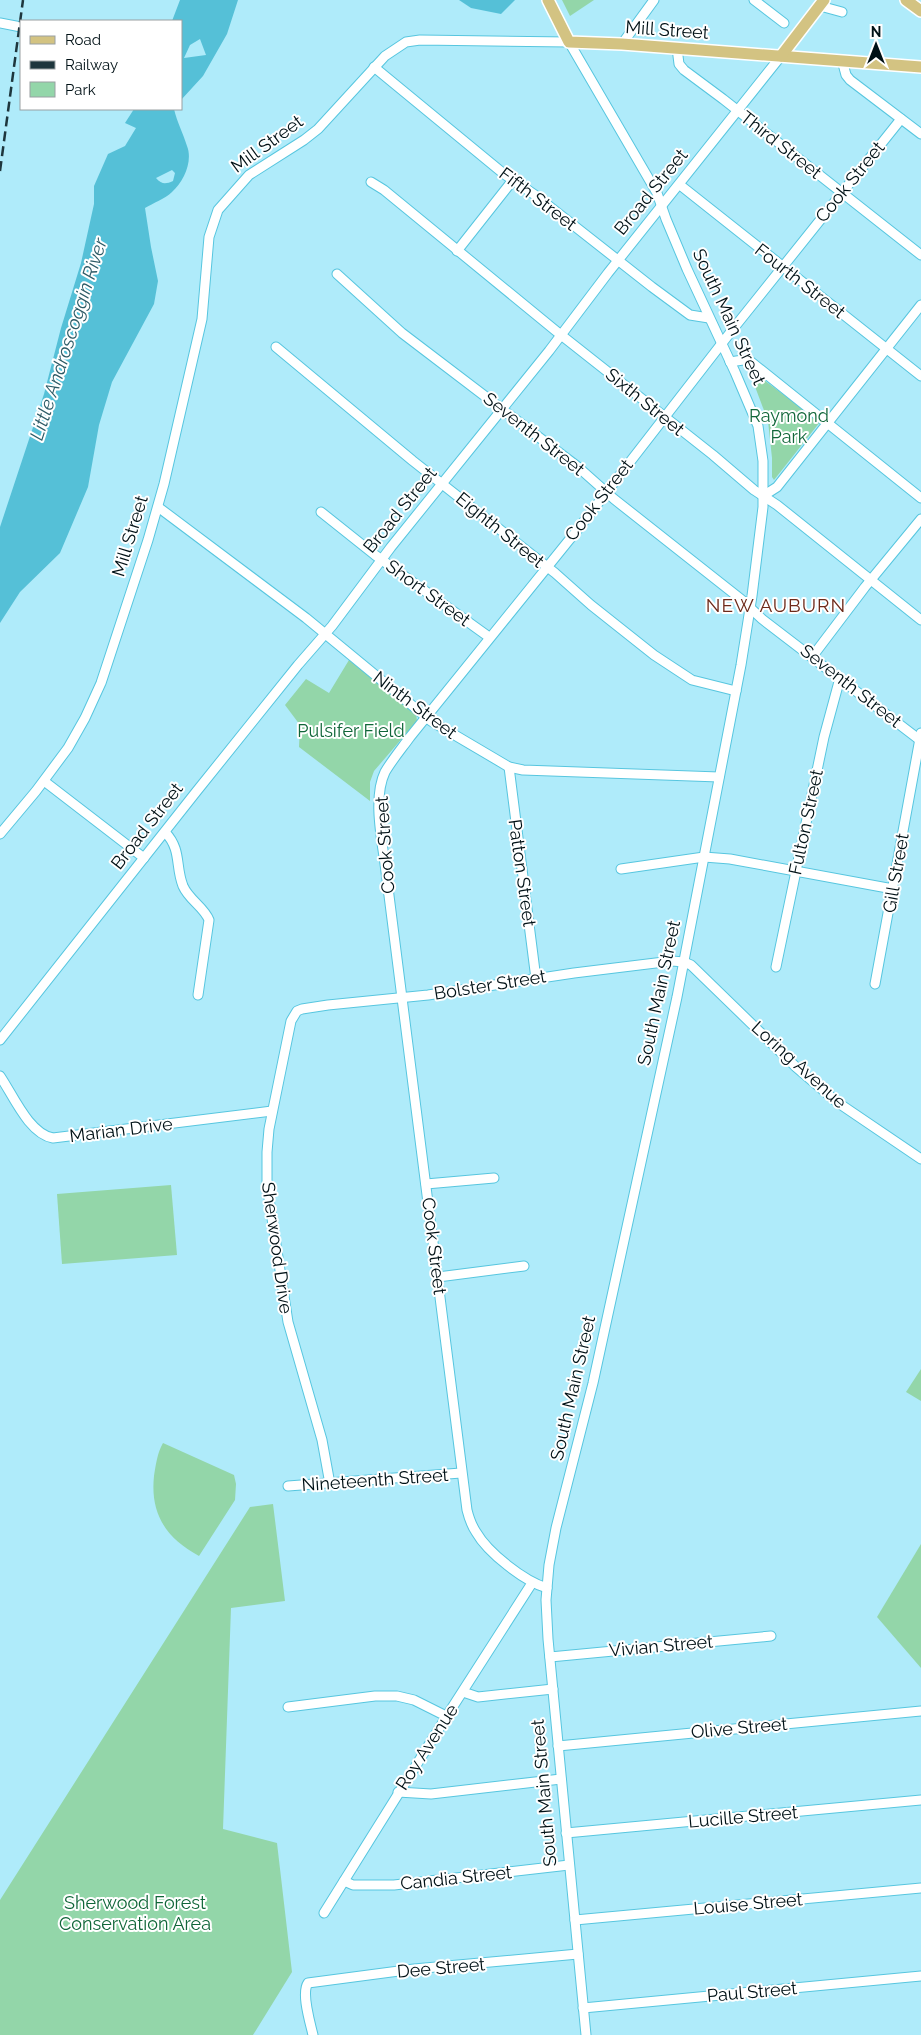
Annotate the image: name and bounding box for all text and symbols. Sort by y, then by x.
street label: Mill Street [625,16,709,43]
legend [20,20,182,110]
north arrow [851,20,901,70]
text: N [871,24,881,40]
text: Road [65,31,101,49]
text: Railway [65,56,118,74]
text: Park [65,81,96,99]
street label: Third Street [737,106,826,183]
street label: Mill Street [227,111,307,177]
street label: Cook Street [811,137,889,226]
street label: Broad Street [610,145,692,239]
street label: Fifth Street [495,163,581,235]
water label: Little Androscoggin River [25,234,112,443]
street label: Fourth Street [751,239,850,322]
street label: South Main Street [689,245,770,388]
street label: Sixth Street [602,364,689,440]
street label: Seventh Street [480,388,589,480]
park label: Raymond Park [749,405,829,447]
street label: Cook Street [560,455,637,545]
street label: Broad Street [359,463,441,557]
street label: Eighth Street [452,488,549,572]
street label: Mill Street [107,493,152,579]
street label: Short Street [382,555,475,630]
district label: NEW AUBURN [706,594,846,616]
street label: Seventh Street [797,640,906,732]
street label: Ninth Street [369,666,461,743]
park label: Pulsifer Field [297,720,405,741]
street label: Fulton Street [784,767,827,876]
street label: Broad Street [106,778,187,873]
street label: Cook Street [371,796,398,895]
street label: Patton Street [505,818,540,928]
street label: Gill Street [878,831,913,914]
street label: South Main Street [633,918,684,1067]
street label: Bolster Street [432,965,547,1004]
street label: Loring Avenue [748,1017,851,1113]
street label: Marian Drive [68,1113,174,1146]
street label: Sherwood Drive [258,1181,297,1316]
street label: Cook Street [418,1196,451,1296]
street label: South Main Street [546,1313,599,1462]
street label: Nineteenth Street [301,1464,449,1495]
street label: Vivian Street [608,1630,714,1661]
street label: Roy Avenue [391,1699,462,1794]
street label: Olive Street [690,1713,788,1742]
street label: South Main Street [527,1718,560,1868]
street label: Lucille Street [687,1801,799,1832]
street label: Candia Street [399,1861,513,1894]
street label: Louise Street [693,1888,803,1919]
park label: Sherwood Forest Conservation Area [59,1892,211,1934]
street label: Dee Street [396,1953,486,1982]
street label: Paul Street [706,1977,798,2006]

